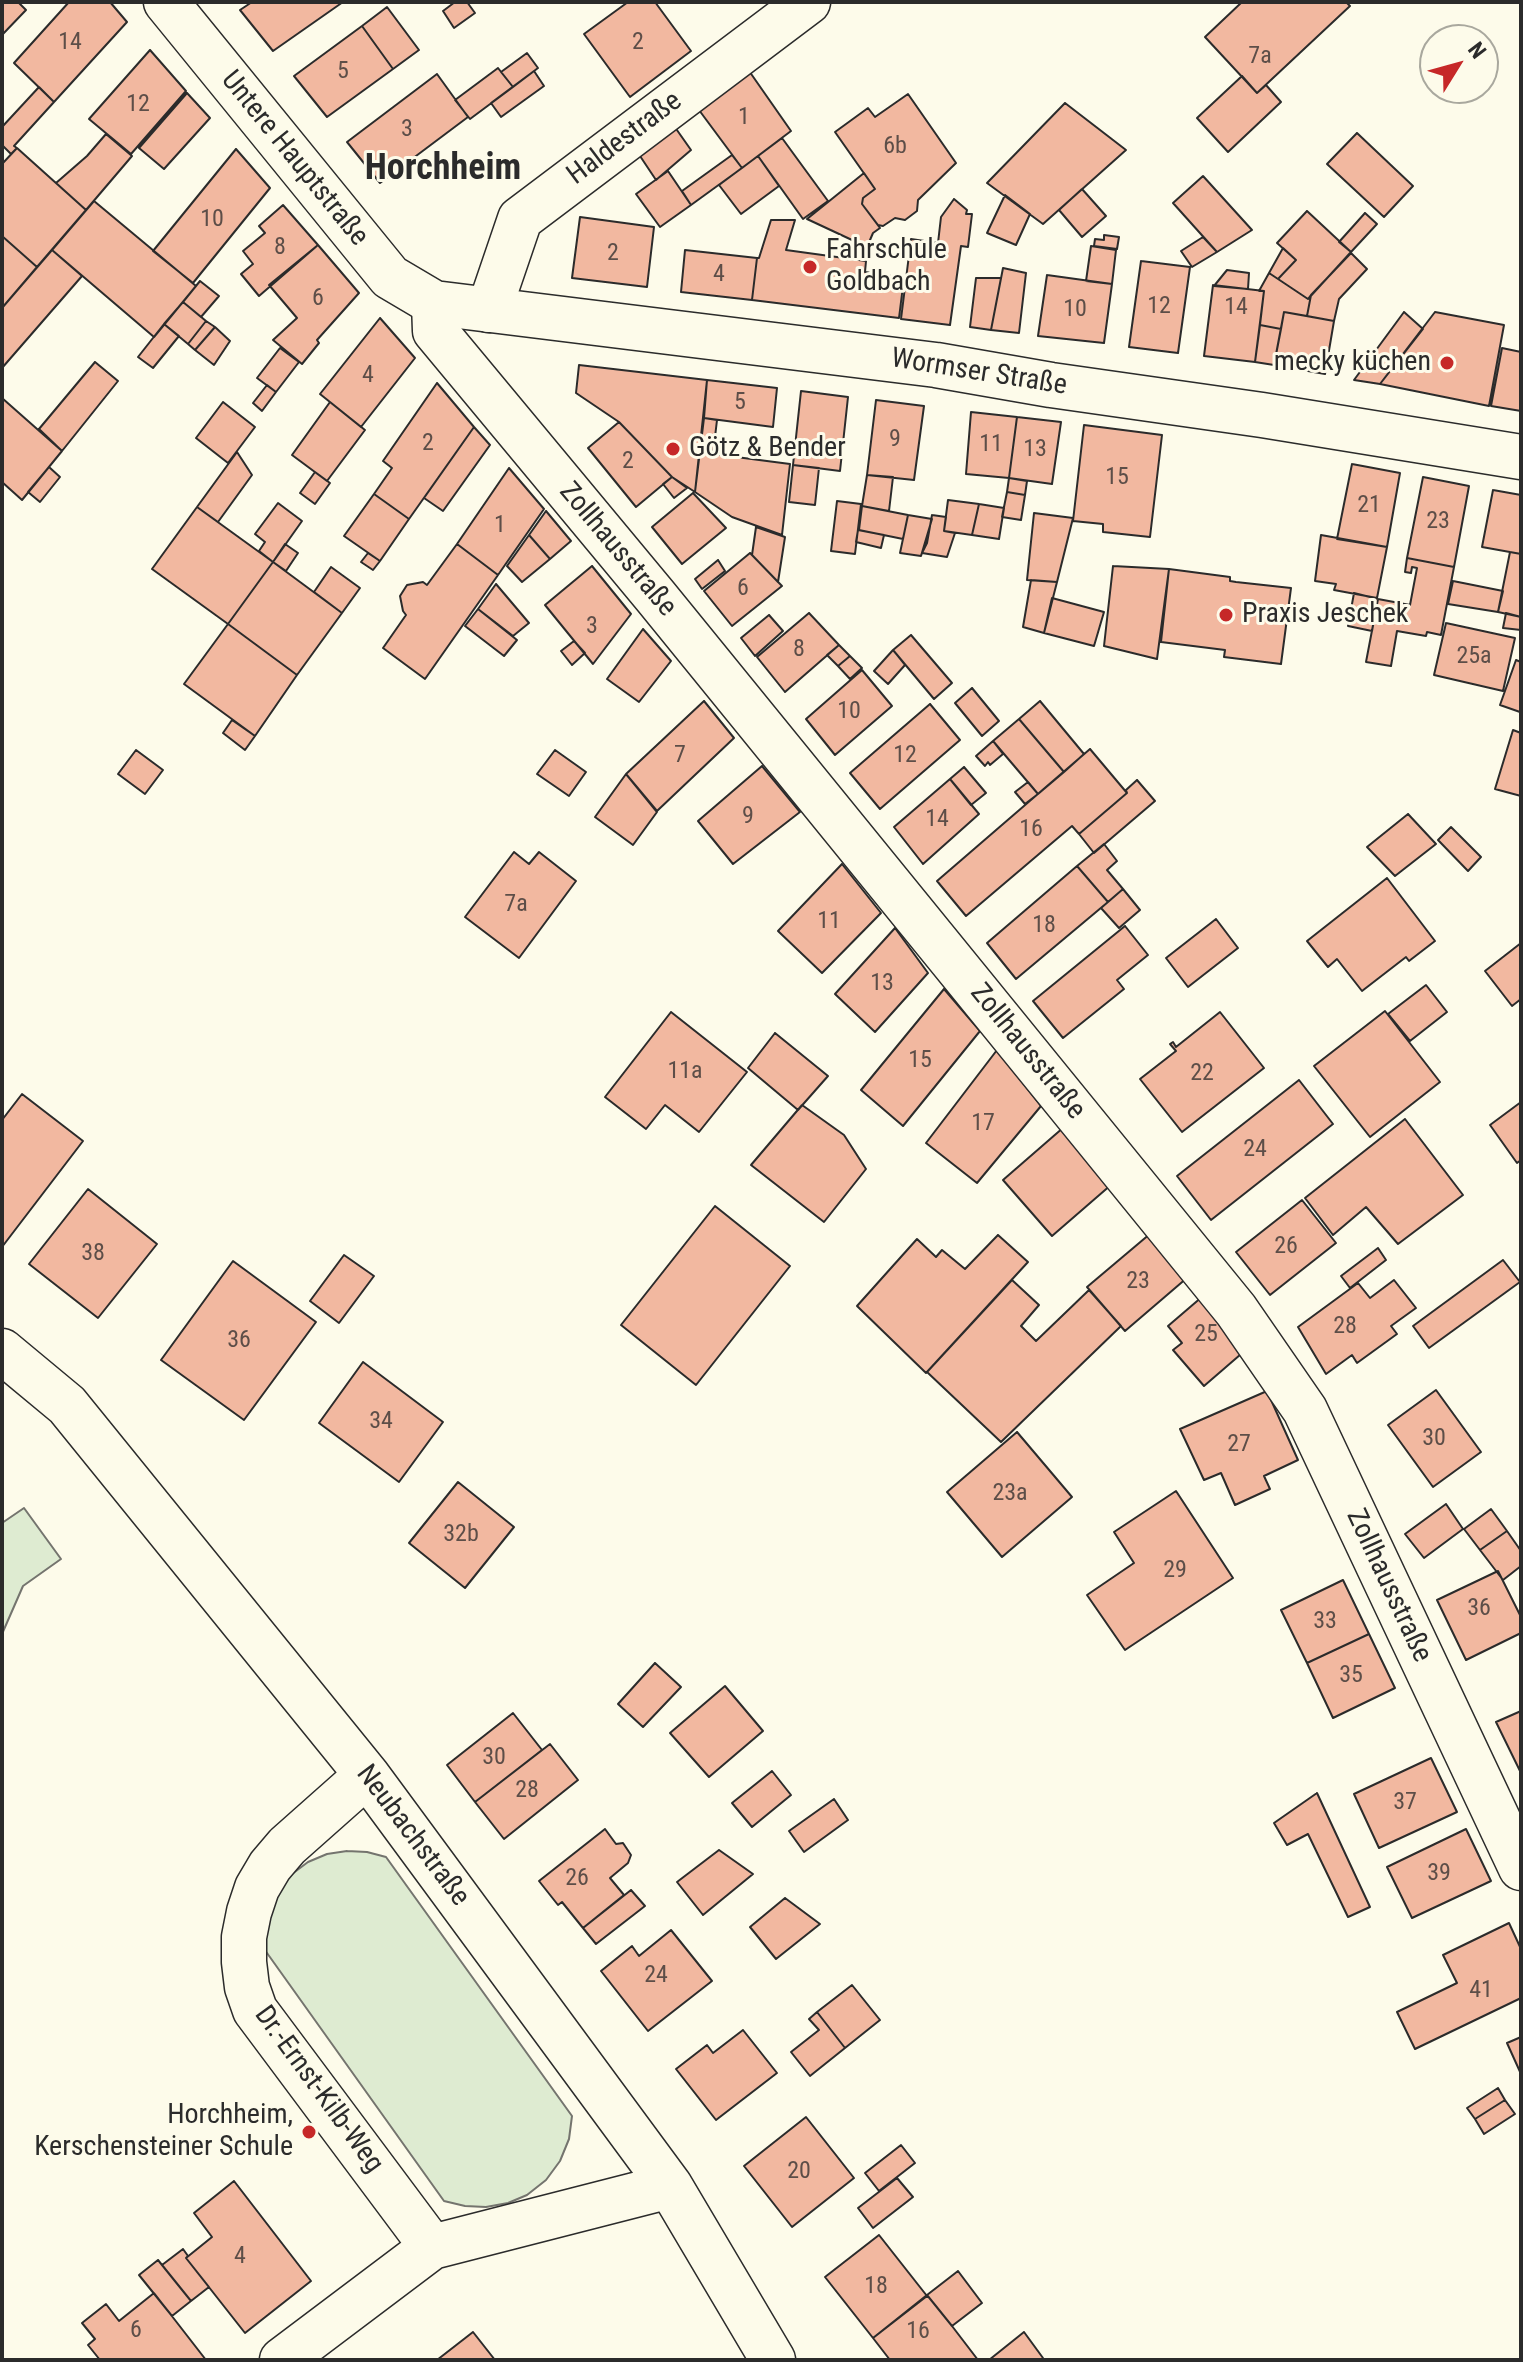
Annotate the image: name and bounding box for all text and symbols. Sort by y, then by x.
north arrow [1419,24,1499,104]
house number: 14 [58,29,82,57]
house number: 2 [632,29,644,57]
text: N [1463,38,1491,63]
house number: 7a [1248,43,1272,71]
house number: 5 [337,58,349,86]
street label: Untere Hauptstraße [213,65,375,253]
street label: Haldestraße [561,85,689,193]
house number: 12 [126,91,150,119]
house number: 1 [738,104,750,132]
house number: 3 [401,116,413,144]
house number: 6b [883,133,907,161]
district label: Horchheim [365,148,521,192]
house number: 10 [200,206,224,234]
house number: 8 [274,234,286,262]
place label: Fahrschule Goldbach [826,234,947,300]
house number: 2 [607,240,619,268]
marker: Fahrschule Goldbach [801,258,819,276]
house number: 4 [713,261,725,289]
house number: 6 [312,285,324,313]
house number: 12 [1147,293,1171,321]
house number: 14 [1224,294,1248,322]
house number: 10 [1063,296,1087,324]
street label: Wormser Straße [889,343,1069,403]
place label: mecky küchen [1274,346,1431,380]
marker: mecky küchen [1438,354,1456,372]
house number: 4 [362,362,374,390]
house number: 5 [734,389,746,417]
house number: 9 [889,426,901,454]
house number: 2 [422,430,434,458]
house number: 11 [979,431,1003,459]
place label: Götz & Bender [689,432,846,466]
house number: 13 [1023,436,1047,464]
marker: Götz & Bender [664,440,682,458]
house number: 2 [622,448,634,476]
house number: 15 [1105,464,1129,492]
street label: Zollhausstraße [551,476,683,624]
house number: 21 [1357,492,1381,520]
house number: 23 [1426,508,1450,536]
house number: 1 [494,512,506,540]
house number: 6 [737,575,749,603]
place label: Praxis Jeschek [1242,598,1408,632]
marker: Praxis Jeschek [1217,606,1235,624]
house number: 3 [586,613,598,641]
house number: 8 [793,636,805,664]
house number: 25a [1456,643,1492,671]
house number: 10 [837,698,861,726]
house number: 7 [674,742,686,770]
house number: 12 [893,742,917,770]
house number: 9 [742,803,754,831]
house number: 14 [925,806,949,834]
house number: 16 [1019,816,1043,844]
house number: 7a [504,891,528,919]
house number: 11 [817,908,841,936]
house number: 18 [1032,912,1056,940]
house number: 13 [870,970,894,998]
street label: Zollhausstraße [962,977,1092,1127]
house number: 15 [908,1047,932,1075]
house number: 11a [667,1058,703,1086]
house number: 22 [1190,1060,1214,1088]
house number: 17 [971,1110,995,1138]
house number: 24 [1243,1136,1267,1164]
house number: 26 [1274,1233,1298,1261]
house number: 38 [81,1240,105,1268]
house number: 23 [1126,1268,1150,1296]
house number: 28 [1333,1313,1357,1341]
house number: 25 [1194,1321,1218,1349]
house number: 36 [227,1327,251,1355]
house number: 34 [369,1408,393,1436]
house number: 30 [1422,1425,1446,1453]
house number: 27 [1227,1431,1251,1459]
house number: 23a [992,1480,1028,1508]
street label: Zollhausstraße [1338,1504,1438,1668]
house number: 32b [443,1521,479,1549]
house number: 29 [1163,1557,1187,1585]
house number: 36 [1467,1595,1491,1623]
house number: 33 [1313,1608,1337,1636]
house number: 35 [1339,1662,1363,1690]
house number: 30 [482,1744,506,1772]
street label: Neubachstraße [348,1759,476,1913]
house number: 28 [515,1777,539,1805]
house number: 37 [1393,1789,1417,1817]
house number: 39 [1427,1860,1451,1888]
house number: 26 [565,1865,589,1893]
house number: 24 [644,1962,668,1990]
house number: 41 [1469,1977,1493,2005]
street label: Dr.-Ernst-Kilb-Weg [246,2000,390,2180]
place label: Horchheim, Kerschensteiner Schule [34,2099,293,2165]
marker: Horchheim, Kerschensteiner Schule [300,2123,318,2141]
house number: 20 [787,2158,811,2186]
house number: 4 [234,2243,246,2271]
house number: 18 [864,2273,888,2301]
house number: 6 [130,2317,142,2345]
house number: 16 [906,2318,930,2346]

